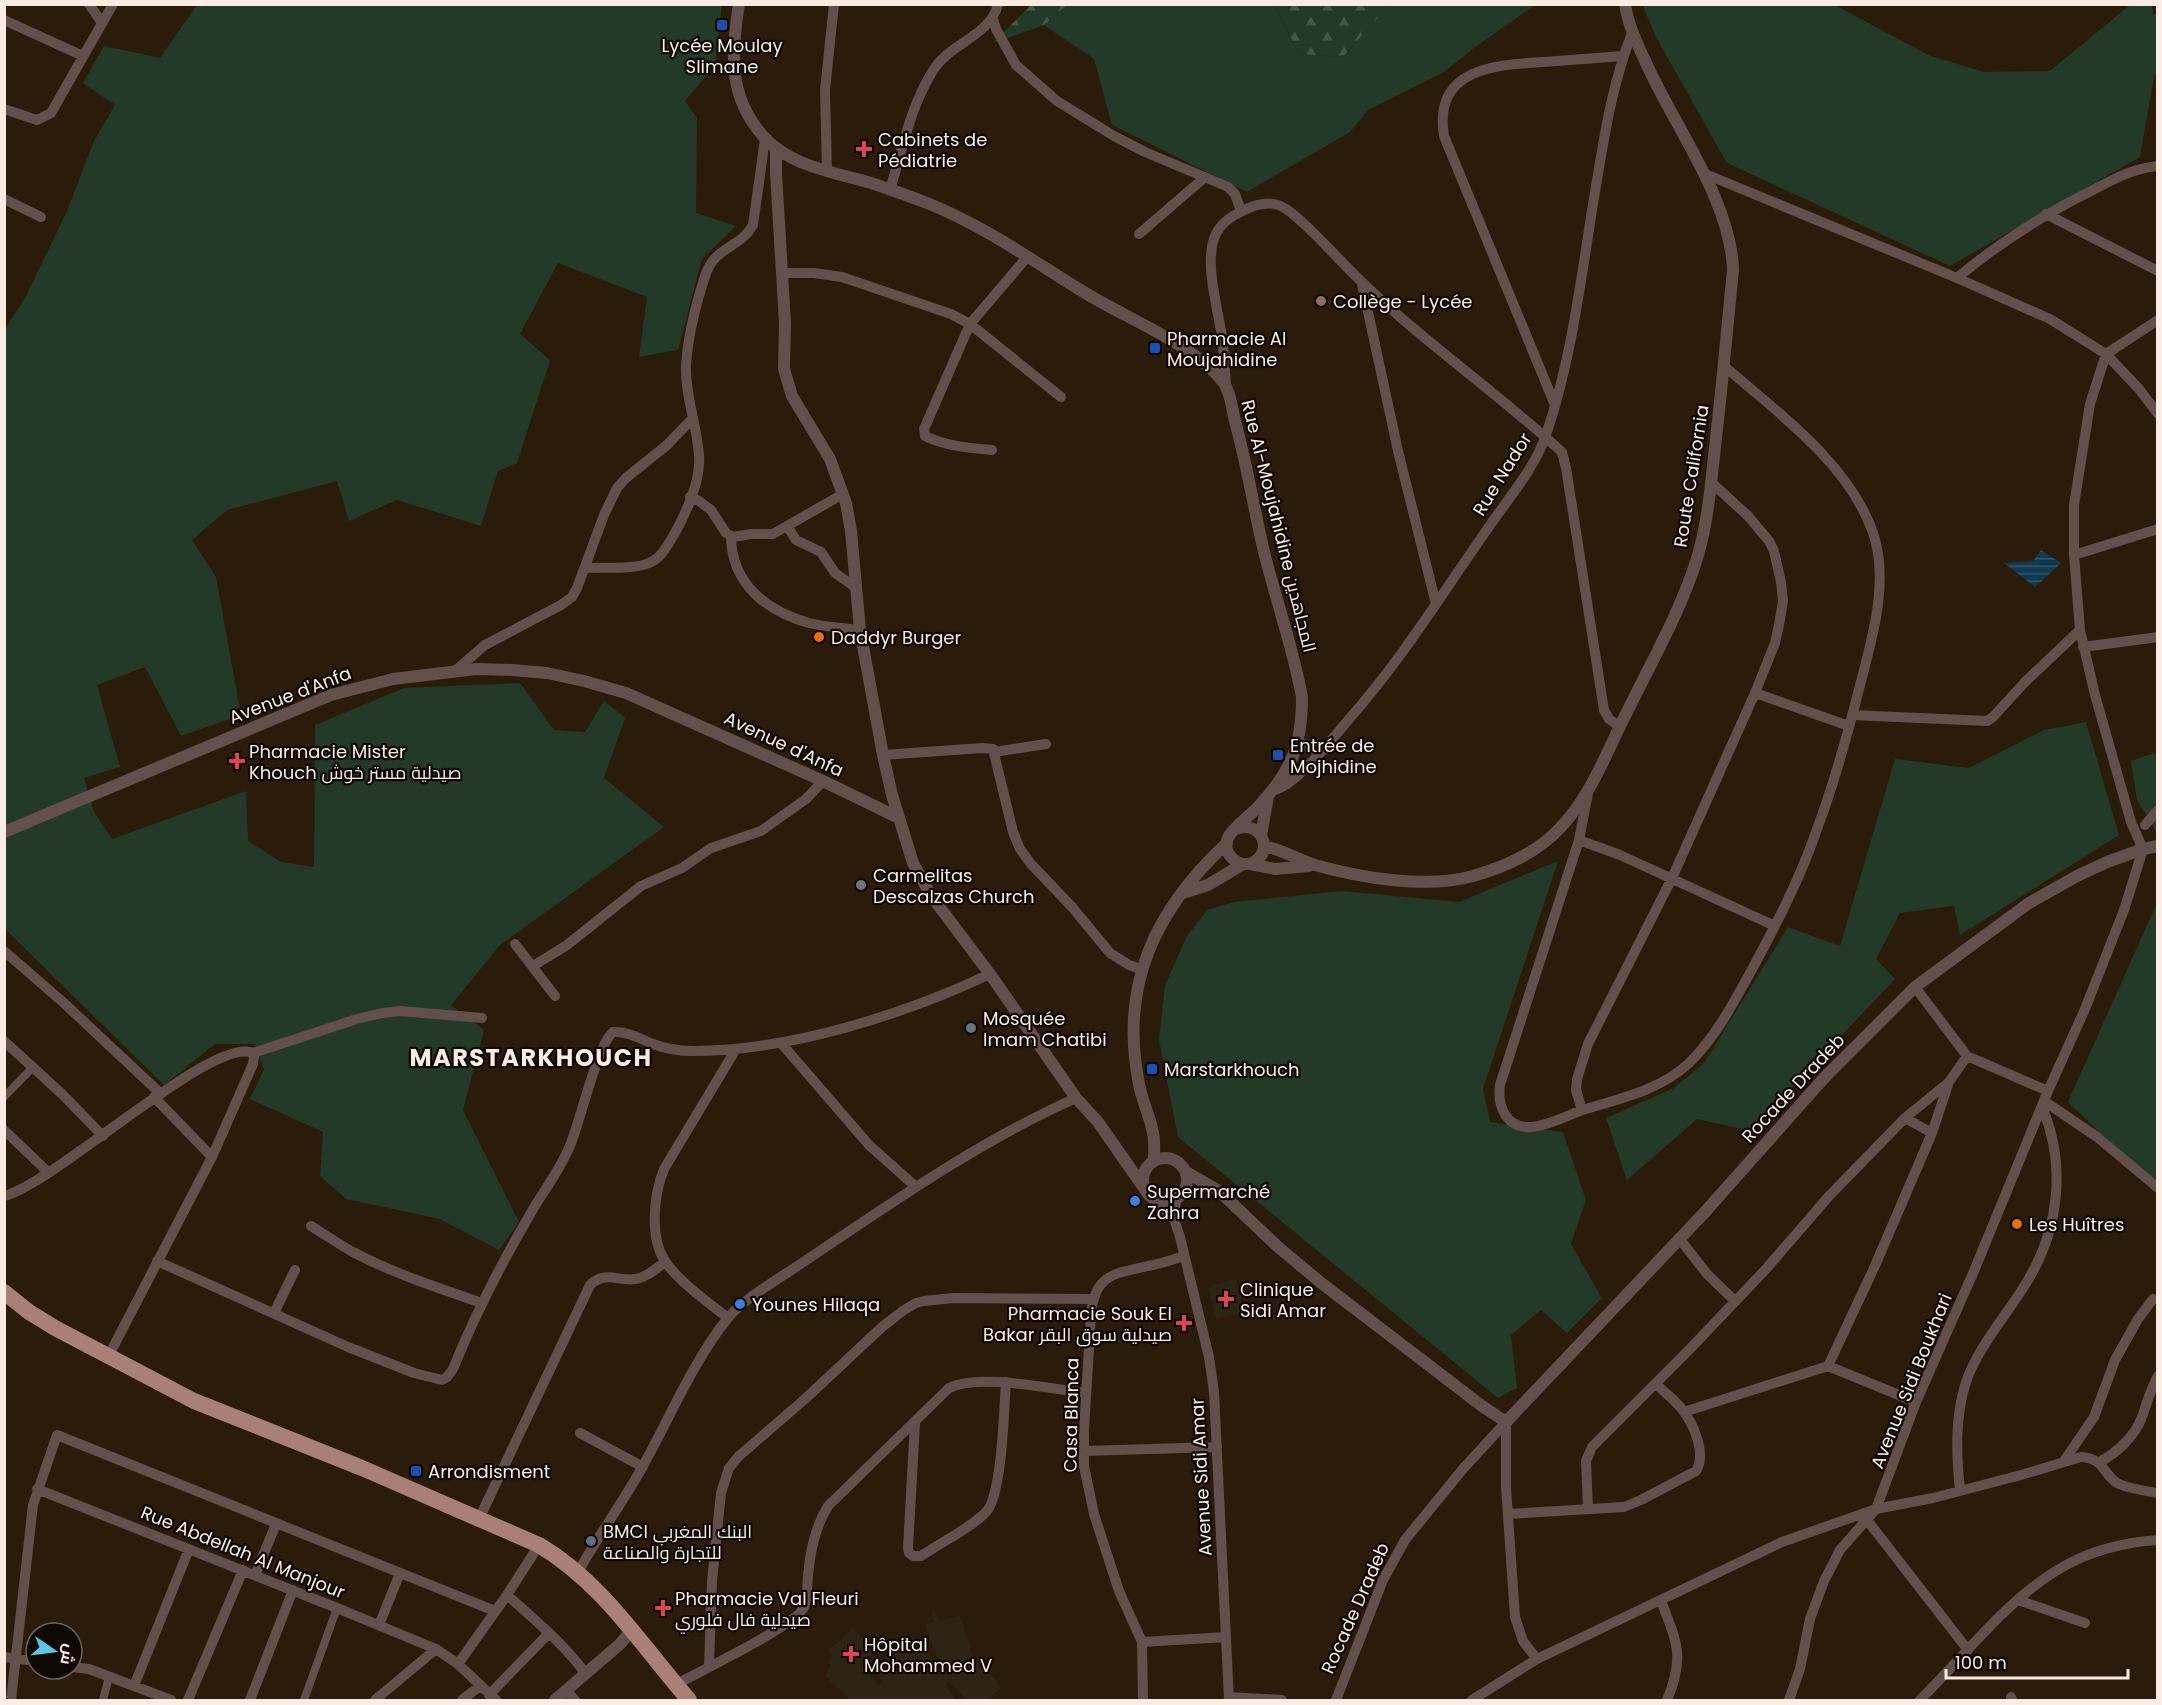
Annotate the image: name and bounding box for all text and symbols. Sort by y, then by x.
marker: Lycée Moulay Slimane [715,18,729,32]
place label: Lycée Moulay Slimane [661,33,783,79]
place label: Cabinets de Pédiatrie [878,127,987,173]
marker: Cabinets de Pédiatrie [855,140,873,158]
place label: Collège - Lycée [1333,289,1472,314]
marker: Collège - Lycée [1314,294,1328,308]
place label: Pharmacie Al Moujahidine [1167,326,1286,372]
marker: Pharmacie Al Moujahidine [1148,341,1162,355]
street label: Rue Al-Moujahidine المجاهدين [1235,397,1323,655]
street label: Route California [1667,403,1715,549]
street label: Rue Nador [1467,427,1538,520]
place label: Daddyr Burger [831,625,961,650]
marker: Daddyr Burger [812,630,826,644]
street label: Avenue d'Anfa [225,660,355,730]
street label: Avenue d'Anfa [720,705,848,783]
place label: Entrée de Mojhidine [1290,733,1377,779]
place label: Pharmacie Mister Khouch صيدلية مستر خوش [249,739,461,785]
marker: Entrée de Mojhidine [1271,748,1285,762]
marker: Pharmacie Mister Khouch صيدلية مستر خوش [230,754,244,768]
place label: Carmelitas Descalzas Church [873,863,1034,909]
marker: Carmelitas Descalzas Church [854,878,868,892]
place label: Mosquée Imam Chatibi [983,1006,1107,1052]
marker: Mosquée Imam Chatibi [964,1021,978,1035]
street label: Rocade Dradeb [1736,1028,1850,1148]
district label: MARSTARKHOUCH [409,1041,653,1074]
place label: Marstarkhouch [1164,1057,1300,1082]
marker: Marstarkhouch [1145,1062,1159,1076]
place label: Supermarché Zahra [1147,1179,1270,1225]
marker: Supermarché Zahra [1128,1194,1142,1208]
place label: Les Huîtres [2029,1212,2124,1237]
marker: Les Huîtres [2010,1217,2024,1231]
place label: Clinique Sidi Amar [1240,1277,1326,1323]
marker: Clinique Sidi Amar [1217,1290,1235,1308]
street label: Avenue Sidi Boukhari [1864,1290,1958,1472]
place label: Younes Hilaqa [752,1292,880,1317]
marker: Younes Hilaqa [733,1297,747,1311]
place label: Pharmacie Souk El Bakar صيدلية سوق البقر [983,1301,1172,1347]
marker: Pharmacie Souk El Bakar صيدلية سوق البقر [1177,1316,1191,1330]
street label: Casa Blanca [1058,1357,1084,1473]
street label: Avenue Sidi Amar [1184,1397,1218,1557]
place label: Arrondisment [428,1459,550,1484]
marker: Arrondisment [409,1464,423,1478]
street label: Rue Abdellah Al Manjour [137,1500,349,1605]
place label: BMCI البنك المغربي للتجارة والصناعة [603,1519,752,1565]
marker: BMCI البنك المغربي للتجارة والصناعة [584,1534,598,1548]
street label: Rocade Dradeb [1315,1539,1395,1677]
place label: Pharmacie Val Fleuri صيدلية فال فلوري [675,1586,859,1634]
marker: Pharmacie Val Fleuri صيدلية فال فلوري [656,1601,670,1615]
north arrow [24,1621,84,1681]
place label: Hôpital Mohammed V [864,1632,992,1678]
text: ش [54,1642,82,1667]
scale bar [1946,1642,2128,1680]
marker: Hôpital Mohammed V [842,1645,860,1663]
text: 100 m [1955,1650,2007,1675]

